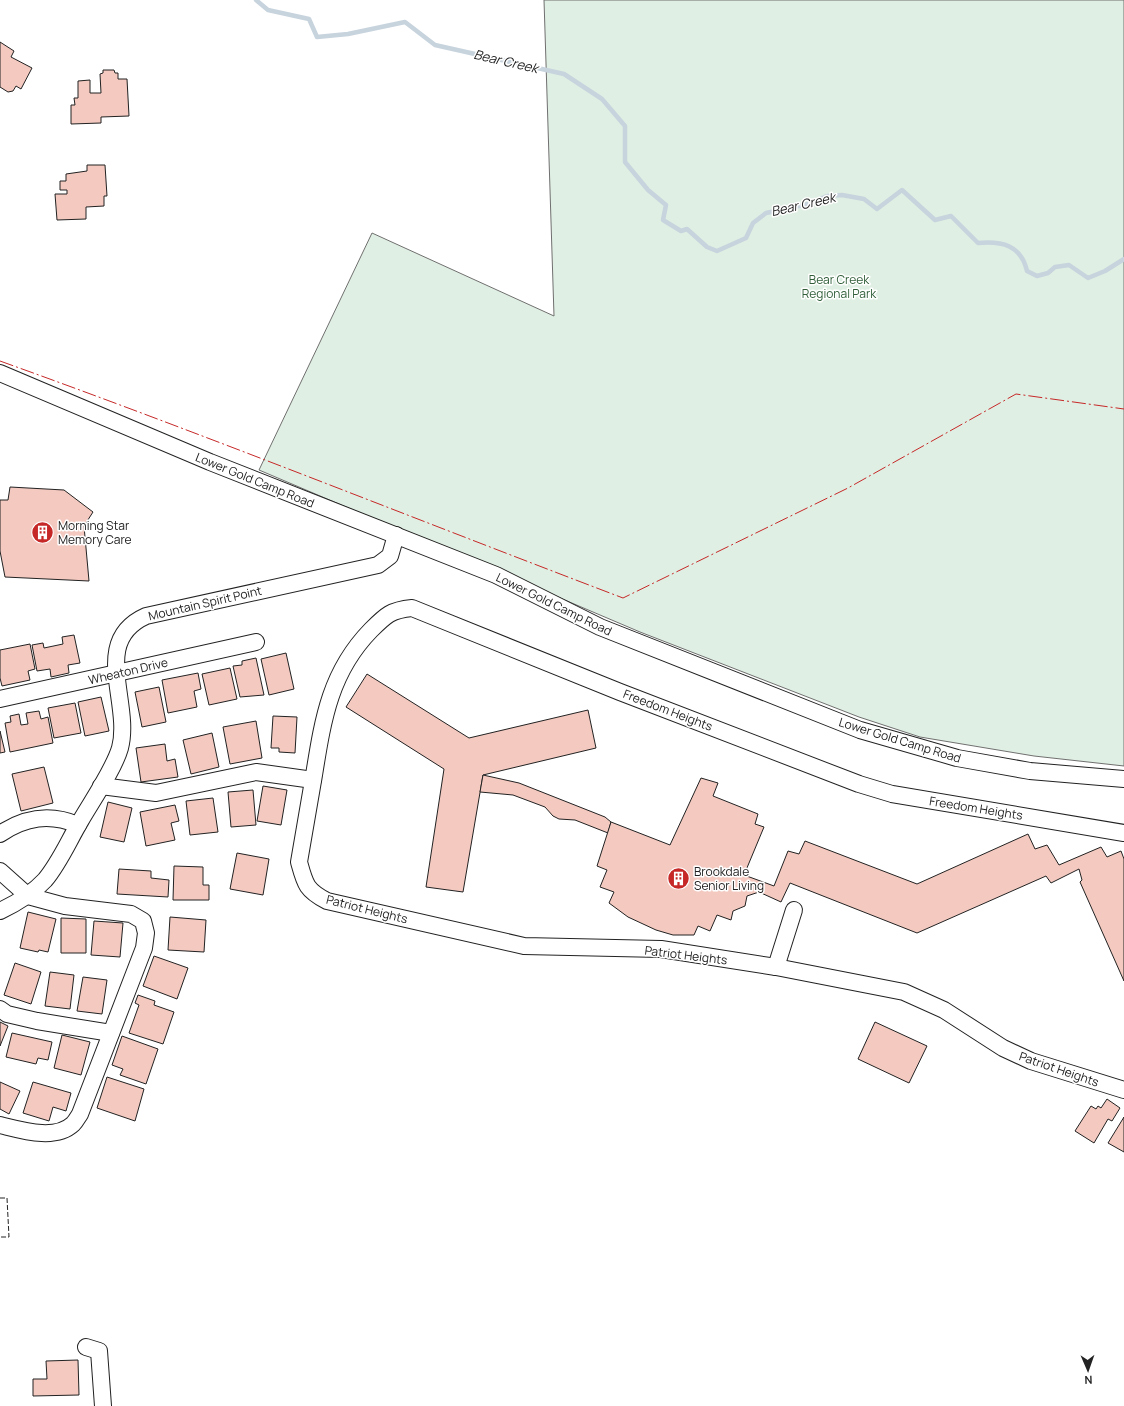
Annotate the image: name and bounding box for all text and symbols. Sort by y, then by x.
water label: Bear Creek [472,45,542,78]
water label: Bear Creek [769,187,839,220]
park label: Bear Creek Regional Park [802,271,877,302]
street label: Lower Gold Camp Road [193,448,317,512]
place label: Morning Star Memory Care [58,517,132,548]
building icon: Morning Star Memory Care [30,519,56,545]
street label: Lower Gold Camp Road [493,569,615,639]
street label: Mountain Spirit Point [147,582,264,624]
street label: Wheaton Drive [87,654,169,688]
street label: Freedom Heights [621,685,715,735]
street label: Lower Gold Camp Road [837,713,963,767]
street label: Freedom Heights [928,792,1024,824]
place label: Brookdale Senior Living [694,863,764,894]
building icon: Brookdale Senior Living [665,865,691,891]
street label: Patriot Heights [325,891,409,927]
street label: Patriot Heights [644,941,728,969]
street label: Patriot Heights [1017,1047,1101,1091]
north arrow [1068,1350,1108,1390]
text: N [1084,1373,1093,1388]

